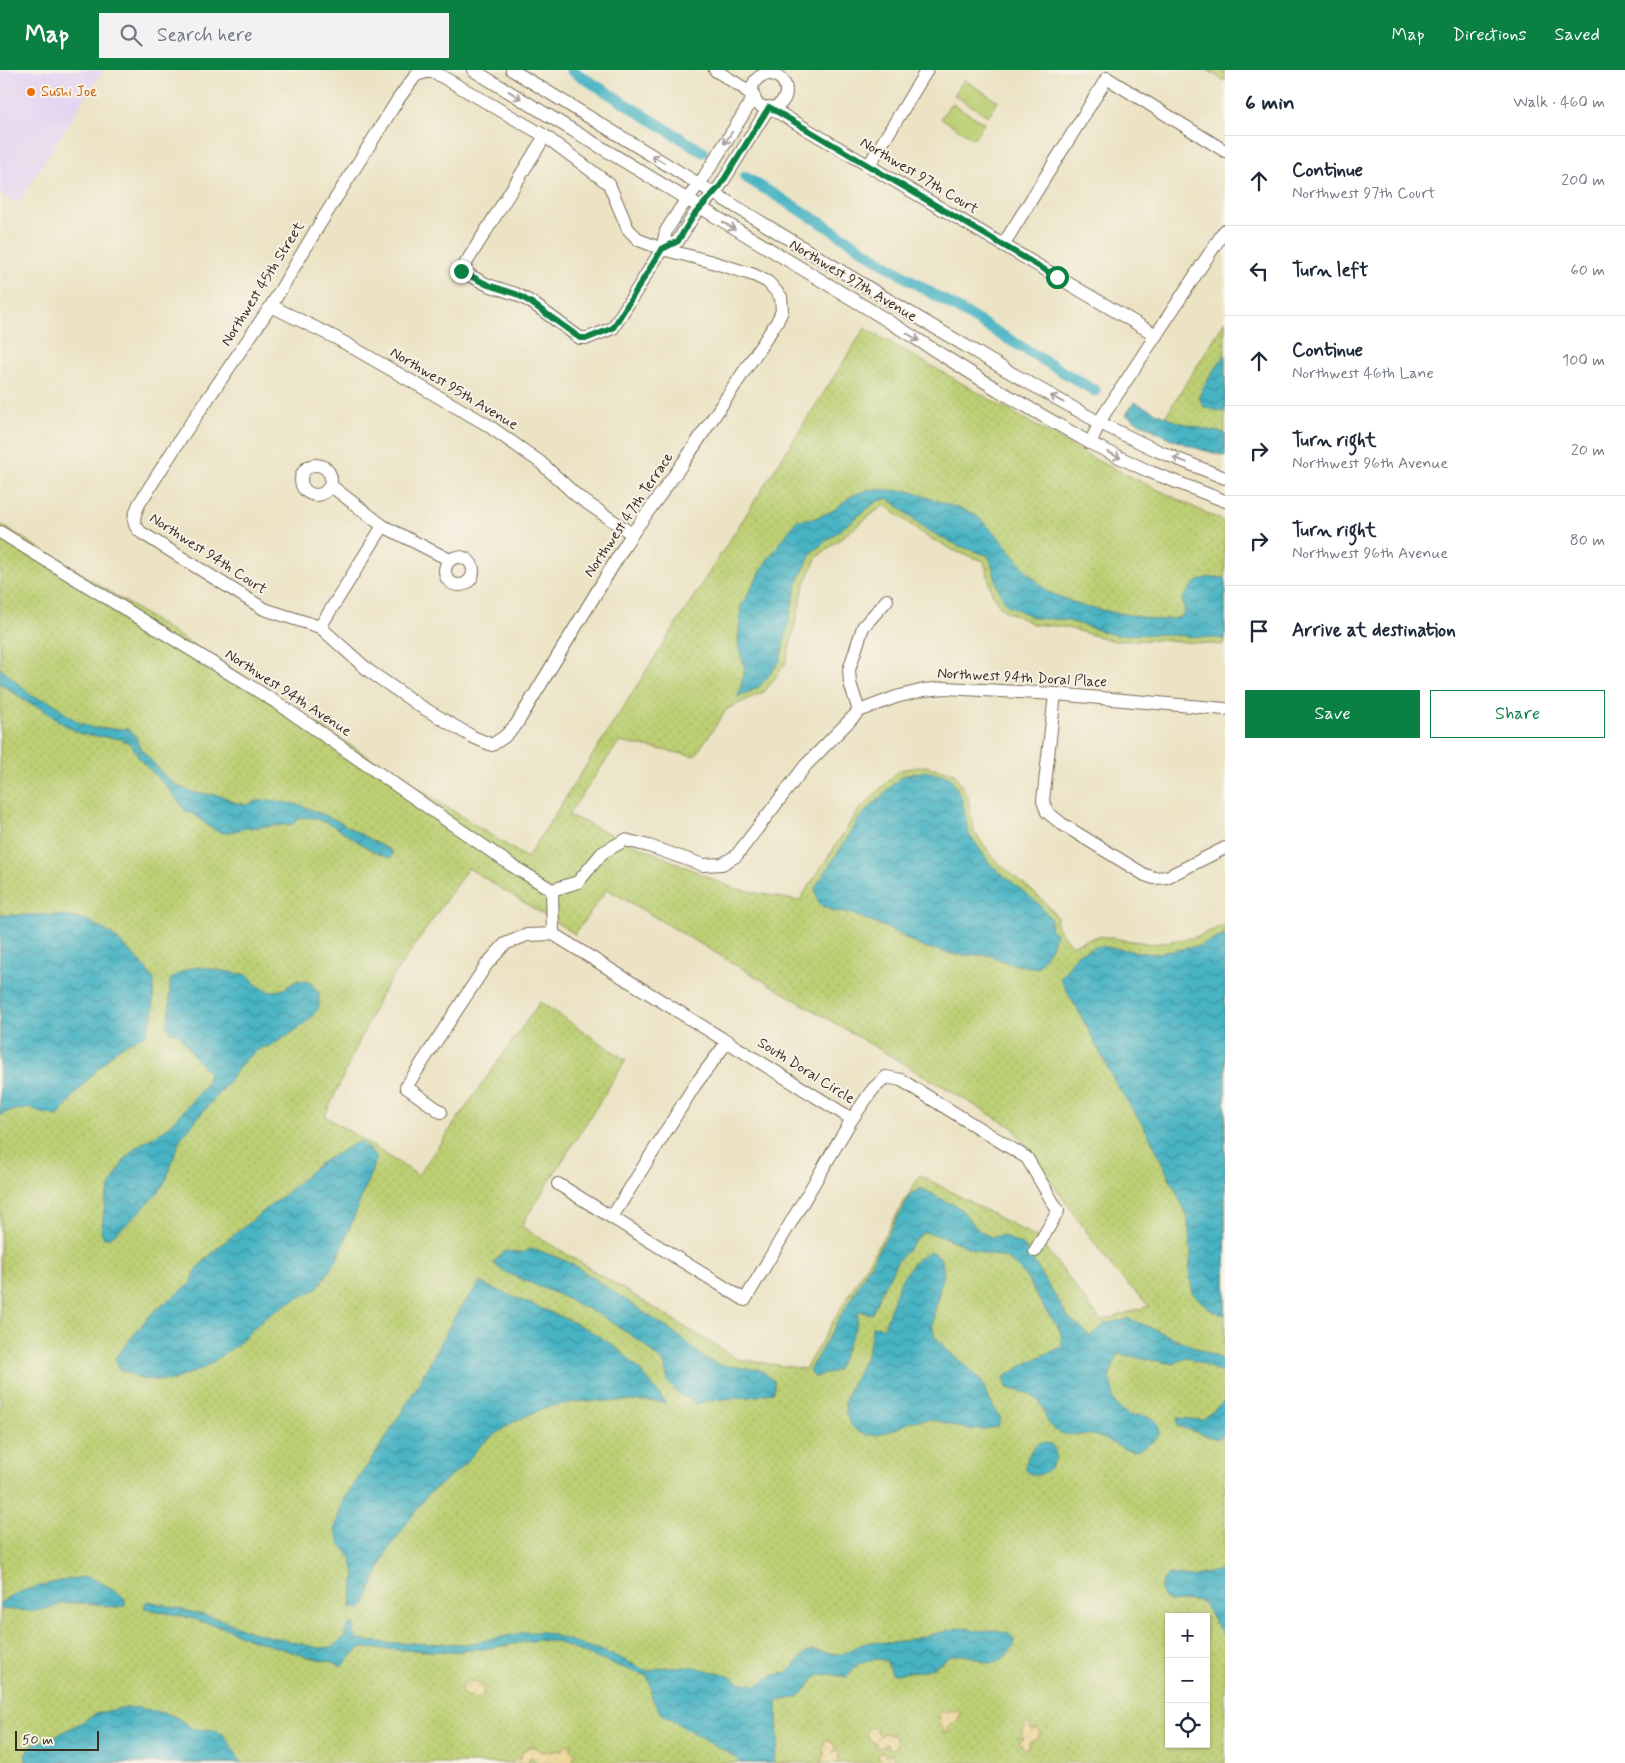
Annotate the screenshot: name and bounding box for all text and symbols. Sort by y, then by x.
search box [99,13,449,58]
text: Map [25,20,69,51]
icon: search [117,21,145,49]
text: Search here [157,23,253,48]
text: Map [1392,23,1425,47]
text: Directions [1453,23,1527,47]
text: Saved [1555,23,1600,47]
place label: Sushi Joe [41,82,97,102]
marker: Sushi Joe [25,86,37,98]
text: 6 min [1245,89,1295,117]
one-way arrow [508,90,522,101]
text: Walk · 460 m [1513,92,1605,113]
one-way arrow [723,131,733,145]
street label: Northwest 97th Court [856,133,982,219]
one-way arrow [651,153,665,163]
text: Continue [1292,158,1363,183]
icon: ahead [1245,167,1273,195]
text: 200 m [1561,170,1605,191]
text: Northwest 97th Court [1292,183,1436,204]
street label: Northwest 45th Street [217,218,310,350]
one-way arrow [721,221,735,231]
street label: Northwest 97th Avenue [785,235,921,327]
icon: left [1245,257,1273,285]
text: Turn left [1292,258,1368,283]
route end [450,260,473,283]
text: 60 m [1571,260,1605,281]
route start [1046,266,1069,289]
one-way arrow [906,333,920,343]
text: Continue [1292,338,1363,363]
street label: Northwest 95th Avenue [386,343,522,435]
icon: ahead [1245,347,1273,375]
text: 100 m [1562,350,1605,371]
text: Northwest 46th Lane [1292,363,1434,384]
one-way arrow [1050,394,1065,404]
text: Turn right [1292,428,1376,453]
icon: right [1245,437,1273,465]
text: 20 m [1571,440,1605,461]
street label: Northwest 47th Terrace [580,449,678,581]
one-way arrow [1106,450,1121,460]
text: Northwest 96th Avenue [1292,453,1448,474]
one-way arrow [1172,455,1188,464]
street label: Northwest 94th Court [145,509,271,599]
text: Turn right [1292,518,1376,543]
icon: right [1245,527,1273,555]
text: 80 m [1570,530,1605,551]
text: Northwest 96th Avenue [1292,543,1448,564]
icon: arrive [1245,617,1273,645]
text: Arrive at destination [1292,618,1456,643]
street label: Northwest 94th Avenue [221,645,355,741]
street label: Northwest 94th Doral Place [937,664,1108,692]
button: Save [1245,690,1420,738]
button: Share [1430,690,1605,738]
street label: South Doral Circle [754,1033,858,1109]
map controls [1165,1613,1210,1748]
button: + [1165,1613,1210,1658]
button: − [1165,1658,1210,1703]
button: locate [1165,1703,1210,1748]
scale bar [15,1728,99,1751]
text: 50 m [22,1731,53,1749]

